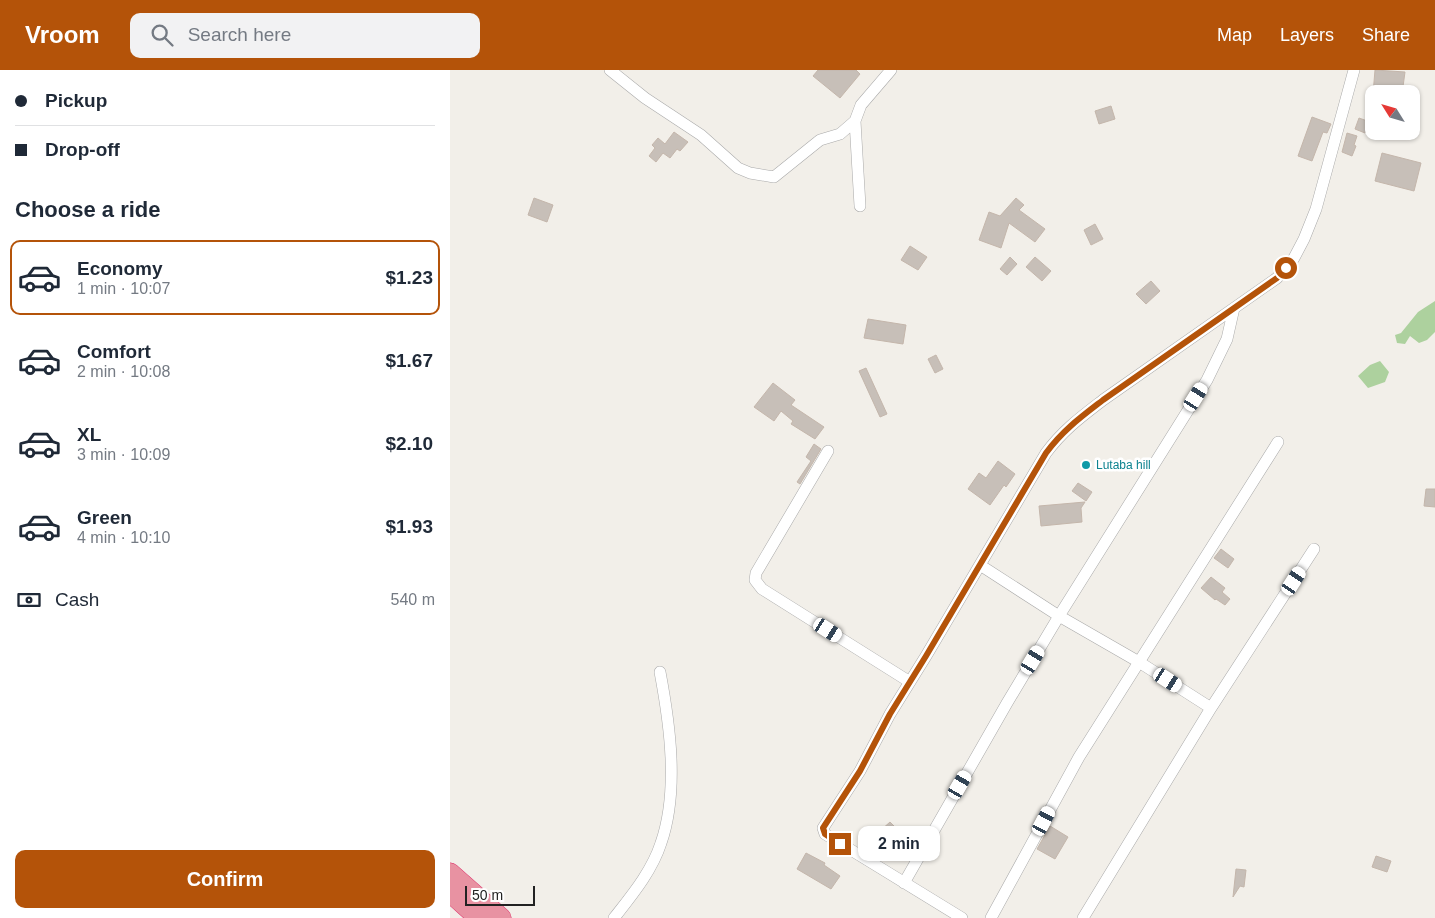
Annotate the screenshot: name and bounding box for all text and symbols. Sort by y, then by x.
search box [130,13,480,58]
text: Vroom [25,21,100,48]
icon: search [148,21,176,49]
text: Search here [188,24,291,45]
text: Map [1217,25,1252,45]
text: Layers [1280,25,1334,45]
text: Share [1362,25,1410,45]
north arrow [1365,85,1420,140]
map controls [1365,85,1420,140]
text: Pickup [45,90,107,111]
text: Drop-off [45,139,120,160]
text: Choose a ride [15,197,160,222]
icon: car [17,255,62,300]
route start [1275,257,1297,279]
text: Economy [77,258,163,279]
text: $1.23 [385,267,433,288]
text: 1 min · 10:07 [77,280,170,297]
icon: car [17,338,62,383]
text: Comfort [77,341,151,362]
text: $1.67 [385,350,433,371]
text: 2 min · 10:08 [77,363,170,380]
car [1181,380,1210,414]
icon: car [17,421,62,466]
text: XL [77,424,101,445]
text: $2.10 [385,433,433,454]
text: 3 min · 10:09 [77,446,170,463]
place label: Lutaba hill [1096,458,1151,472]
marker: Lutaba hill [1080,459,1092,471]
icon: car [17,504,62,549]
text: Green [77,507,132,528]
text: $1.93 [385,516,433,537]
text: 4 min · 10:10 [77,529,170,546]
car [1279,564,1308,598]
icon: cash [15,586,43,614]
text: Cash [55,589,99,610]
text: 540 m [391,591,435,608]
car [811,616,844,644]
car [1018,643,1047,677]
car [1151,666,1184,694]
car [946,768,973,802]
car [1030,804,1057,838]
callout: 2 min [858,826,940,862]
route end [829,833,851,855]
text: 2 min [878,835,920,852]
button: Confirm [15,850,435,908]
scale bar [465,883,535,906]
text: 50 m [472,887,503,903]

